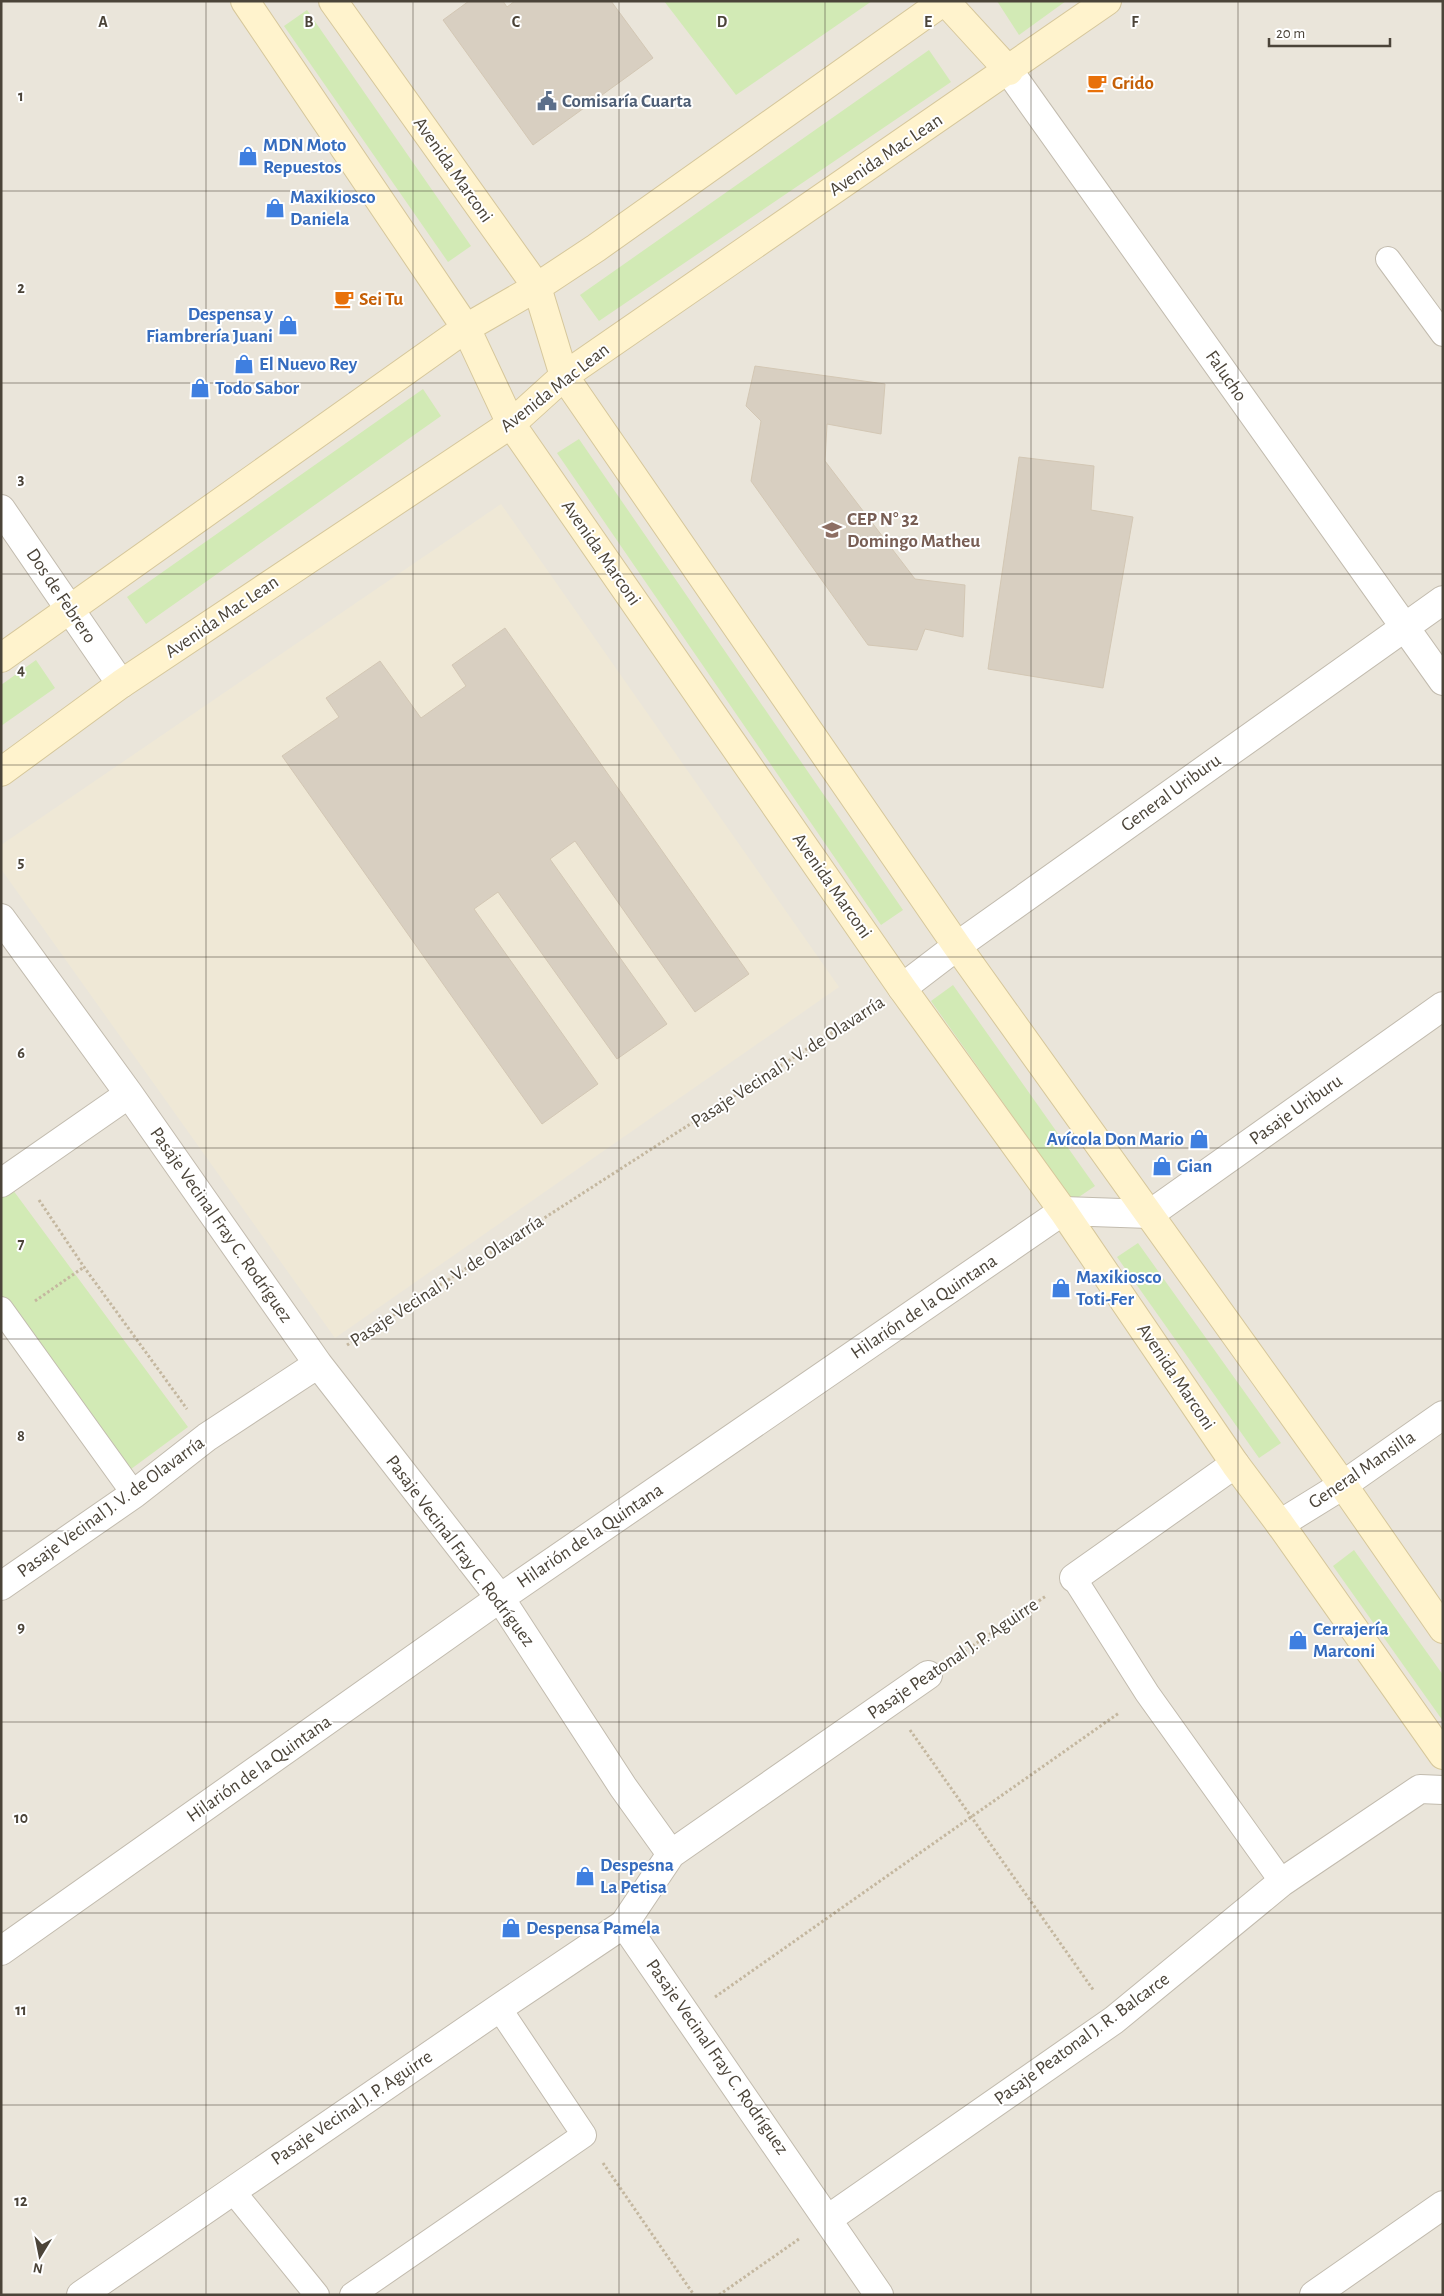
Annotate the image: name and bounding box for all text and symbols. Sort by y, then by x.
text: A [98,14,108,30]
text: B [304,14,314,30]
text: C [512,14,521,30]
text: D [717,14,728,30]
text: E [924,14,932,30]
text: F [1131,14,1139,30]
scale bar [1269,15,1390,47]
text: 20 m [1276,26,1305,41]
cafe icon: Grido [1086,72,1108,94]
place label: Grido [1112,74,1154,93]
text: 1 [18,88,24,104]
public building icon: Comisaría Cuarta [536,90,558,112]
place label: Comisaría Cuarta [562,92,692,111]
street label: Avenida Mac Lean [826,110,946,200]
street label: Avenida Marconi [410,114,496,226]
place label: MDN Moto Repuestos [263,136,346,177]
shop icon: MDN Moto Repuestos [237,145,259,167]
place label: Maxikiosco Daniela [290,188,376,229]
shop icon: Maxikiosco Daniela [264,197,286,219]
text: 2 [17,280,25,296]
cafe icon: Sei Tu [333,288,355,310]
place label: Sei Tu [359,290,403,309]
place label: Despensa y Fiambrería Juani [146,305,274,346]
shop icon: Despensa y Fiambrería Juani [277,314,299,336]
street label: Avenida Mac Lean [497,340,613,436]
street label: Falucho [1202,347,1250,405]
shop icon: El Nuevo Rey [233,353,255,375]
place label: El Nuevo Rey [259,355,358,374]
shop icon: Todo Sabor [189,377,211,399]
place label: Todo Sabor [215,379,300,398]
text: 3 [18,471,25,487]
street label: Avenida Marconi [558,497,644,609]
place label: CEP N° 32 Domingo Matheu [847,510,980,551]
school or university icon: CEP N° 32 Domingo Matheu [821,519,843,541]
street label: Dos de Febrero [22,545,100,647]
street label: Avenida Mac Lean [162,572,282,662]
text: 4 [17,662,25,678]
street label: General Uriburu [1118,750,1225,835]
street label: Avenida Marconi [789,830,875,942]
text: 5 [18,854,25,870]
street label: Pasaje Vecinal J. V. de Olavarría [688,992,888,1132]
text: 6 [17,1045,25,1061]
street label: Pasaje Uriburu [1246,1071,1346,1149]
street label: Pasaje Vecinal Fray C. Rodríguez [146,1124,296,1326]
shop icon: Avícola Don Mario [1188,1128,1210,1150]
place label: Avícola Don Mario [1046,1130,1184,1149]
shop icon: Gian [1151,1155,1173,1177]
place label: Gian [1177,1157,1212,1176]
street label: Pasaje Vecinal J. V. de Olavarría [347,1211,547,1351]
text: 7 [18,1236,25,1252]
street label: Hilarión de la Quintana [848,1251,1001,1363]
place label: Maxikiosco Toti-Fer [1076,1268,1162,1309]
shop icon: Maxikiosco Toti-Fer [1050,1277,1072,1299]
street label: Avenida Marconi [1134,1320,1218,1434]
street label: General Mansilla [1305,1427,1419,1513]
text: 8 [17,1428,25,1444]
street label: Pasaje Vecinal J. V. de Olavarría [14,1433,208,1581]
street label: Pasaje Vecinal Fray C. Rodríguez [382,1452,538,1650]
street label: Hilarión de la Quintana [514,1480,667,1592]
street label: Pasaje Peatonal J. P. Aguirre [864,1595,1042,1723]
text: 9 [17,1619,25,1635]
place label: Cerrajería Marconi [1313,1620,1389,1661]
shop icon: Cerrajería Marconi [1287,1629,1309,1651]
street label: Hilarión de la Quintana [183,1712,335,1826]
text: 10 [14,1810,28,1826]
place label: Despesna La Petisa [600,1856,674,1897]
shop icon: Despesna La Petisa [574,1865,596,1887]
shop icon: Despensa Pamela [500,1917,522,1939]
place label: Despensa Pamela [526,1919,660,1938]
street label: Pasaje Vecinal Fray C. Rodríguez [642,1956,792,2158]
street label: Pasaje Peatonal J. R. Balcarce [991,1969,1173,2109]
text: 11 [15,2002,27,2018]
street label: Pasaje Vecinal J. P. Aguirre [268,2047,436,2169]
text: 12 [14,2193,28,2209]
north arrow [15,2231,65,2281]
text: N [32,2260,44,2276]

